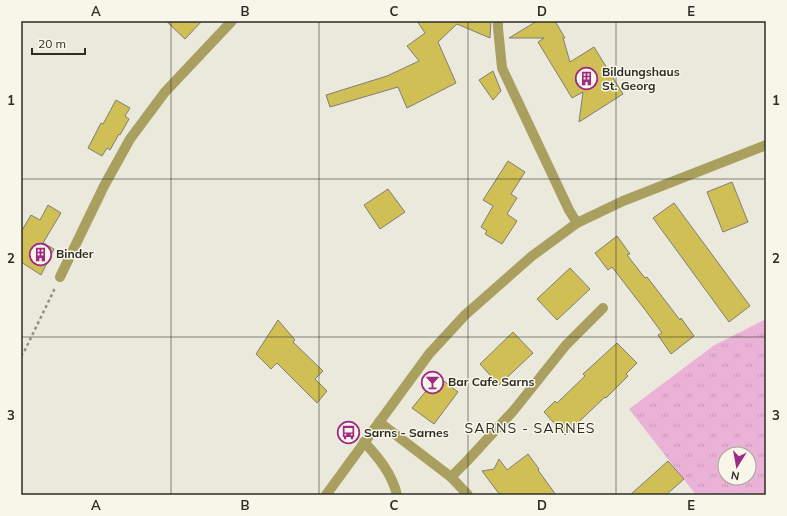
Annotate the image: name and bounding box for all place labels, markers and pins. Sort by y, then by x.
place label: Bildungshaus St. Georg [602,64,680,93]
building icon: Bildungshaus St. Georg [574,66,600,92]
building icon: Binder [28,241,54,267]
place label: Binder [56,246,94,261]
bar icon: Bar Cafe Sarns [420,369,446,395]
place label: Bar Cafe Sarns [448,374,534,389]
bus stop icon: Sarns - Sarnes [336,420,362,446]
place label: Sarns - Sarnes [364,425,449,440]

